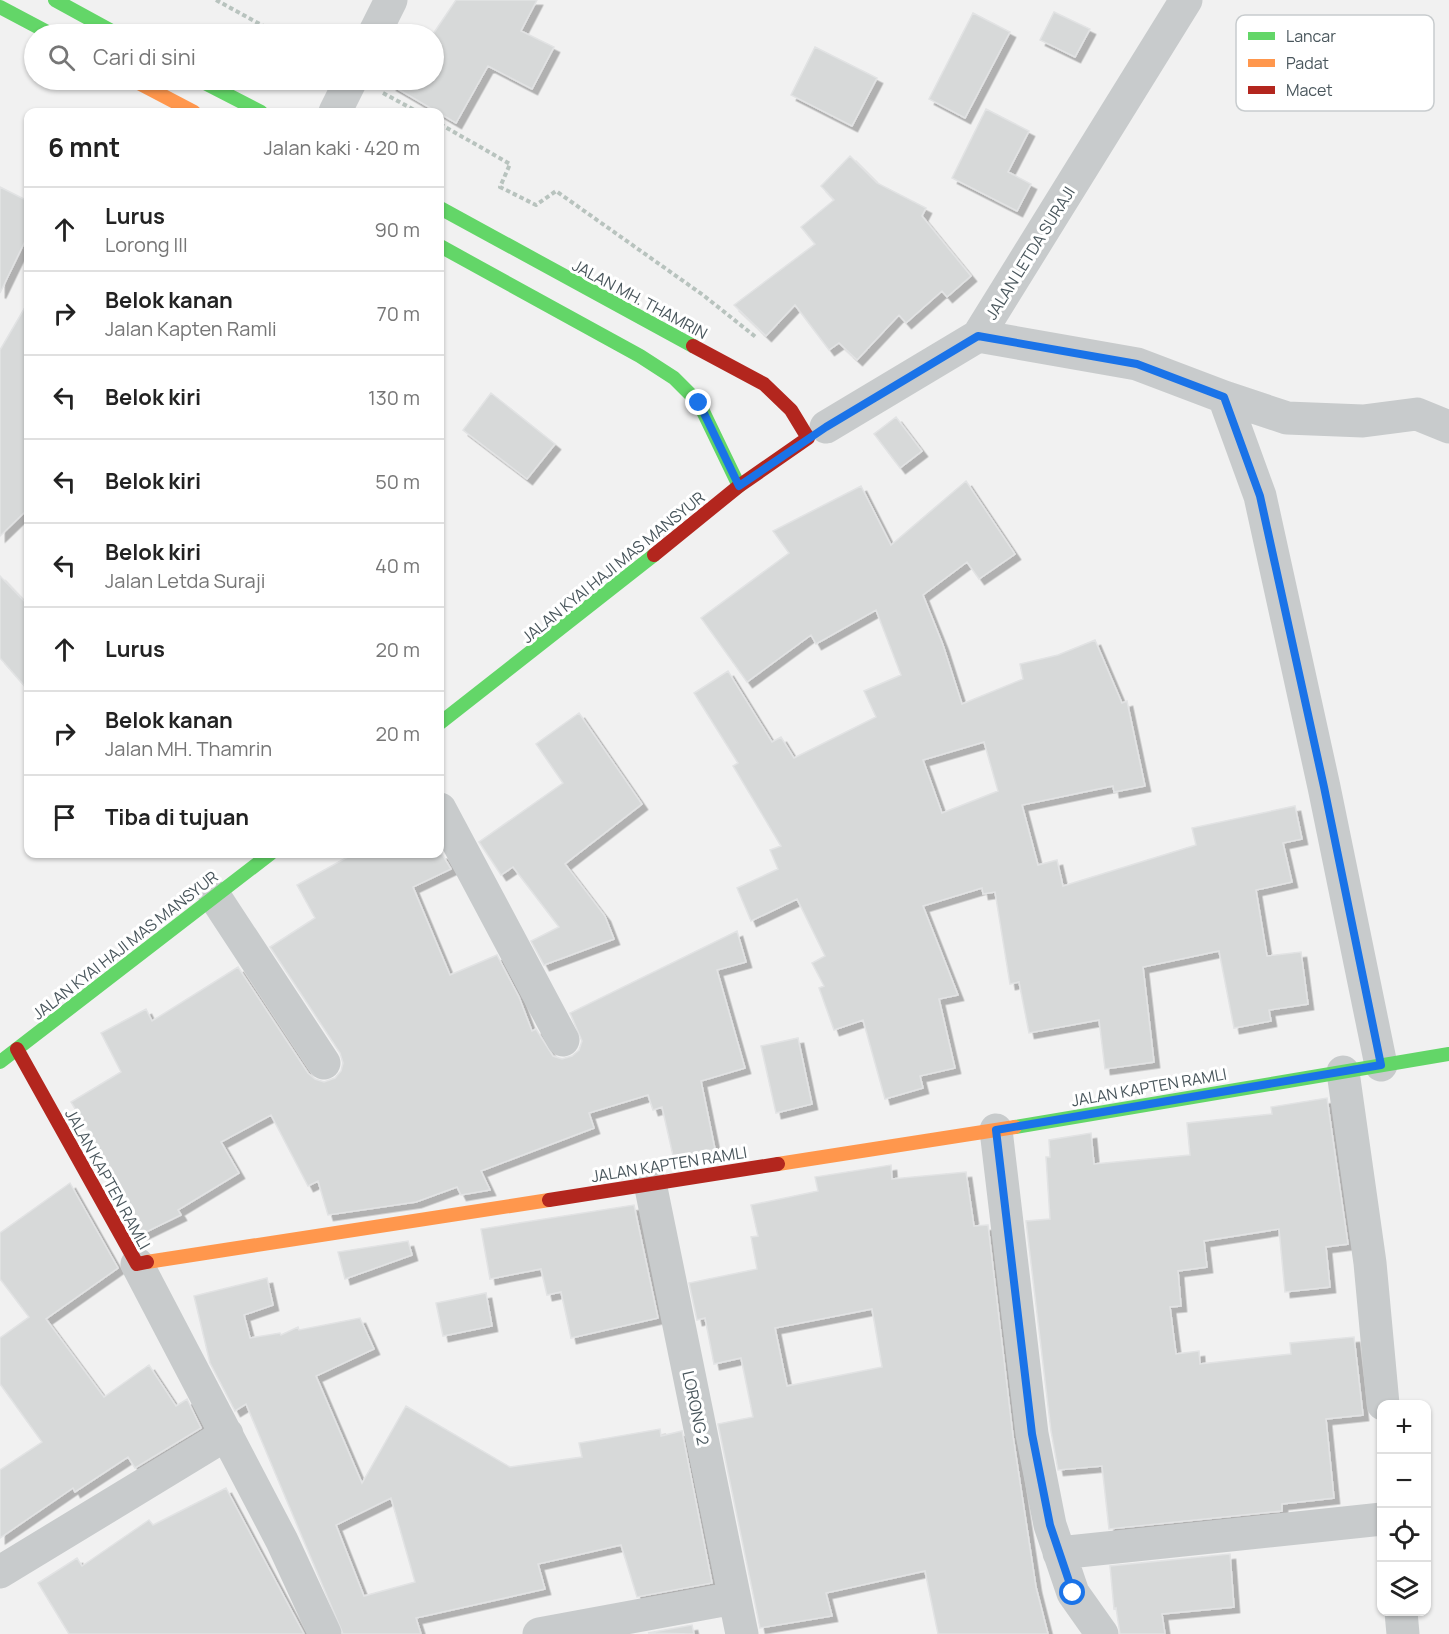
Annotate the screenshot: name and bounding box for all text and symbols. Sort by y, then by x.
legend [1236,15,1434,111]
search box [24,24,444,90]
text: Lancar [1286,25,1336,47]
icon: search [45,41,78,74]
text: Cari di sini [93,42,196,72]
text: Padat [1286,52,1329,74]
text: Macet [1286,79,1333,101]
text: 6 mnt [48,129,120,165]
text: Jalan kaki · 420 m [263,134,420,161]
street label: JALAN LETDA SURAJI [980,182,1080,324]
text: Lurus [105,201,165,231]
icon: ahead [48,213,81,246]
text: 90 m [374,216,420,243]
text: Lorong III [105,231,188,258]
street label: JALAN MH. THAMRIN [569,254,711,344]
text: Belok kanan [105,285,233,315]
icon: right [48,297,81,330]
text: 70 m [377,300,420,327]
text: Jalan Kapten Ramli [105,315,277,342]
icon: left [48,381,81,414]
text: Belok kiri [105,382,201,412]
text: 130 m [368,384,420,411]
route end [685,389,711,415]
icon: left [48,465,81,498]
text: Belok kiri [105,466,201,496]
text: 50 m [375,468,420,495]
street label: JALAN KYAI HAJI MAS MANSYUR [517,486,709,648]
text: Belok kiri [105,537,201,567]
icon: left [48,549,81,582]
text: 40 m [375,552,420,579]
text: Jalan Letda Suraji [105,567,265,594]
icon: ahead [48,633,81,666]
text: Lurus [105,634,165,664]
text: 20 m [375,636,420,663]
text: Belok kanan [105,705,233,735]
icon: right [48,717,81,750]
text: 20 m [375,720,420,747]
text: Jalan MH. Thamrin [105,735,272,762]
icon: arrive [48,801,81,834]
text: Tiba di tujuan [105,802,249,832]
street label: JALAN KYAI HAJI MAS MANSYUR [28,866,222,1024]
street label: JALAN KAPTEN RAMLI [1070,1063,1228,1111]
street label: JALAN KAPTEN RAMLI [60,1105,156,1253]
street label: JALAN KAPTEN RAMLI [590,1141,748,1187]
street label: LORONG 2 [677,1369,715,1447]
map controls [1377,1400,1431,1616]
button: + [1377,1400,1431,1454]
button: − [1377,1454,1431,1508]
button: locate [1377,1508,1431,1562]
button: layers [1377,1562,1431,1616]
route start [1059,1579,1085,1605]

